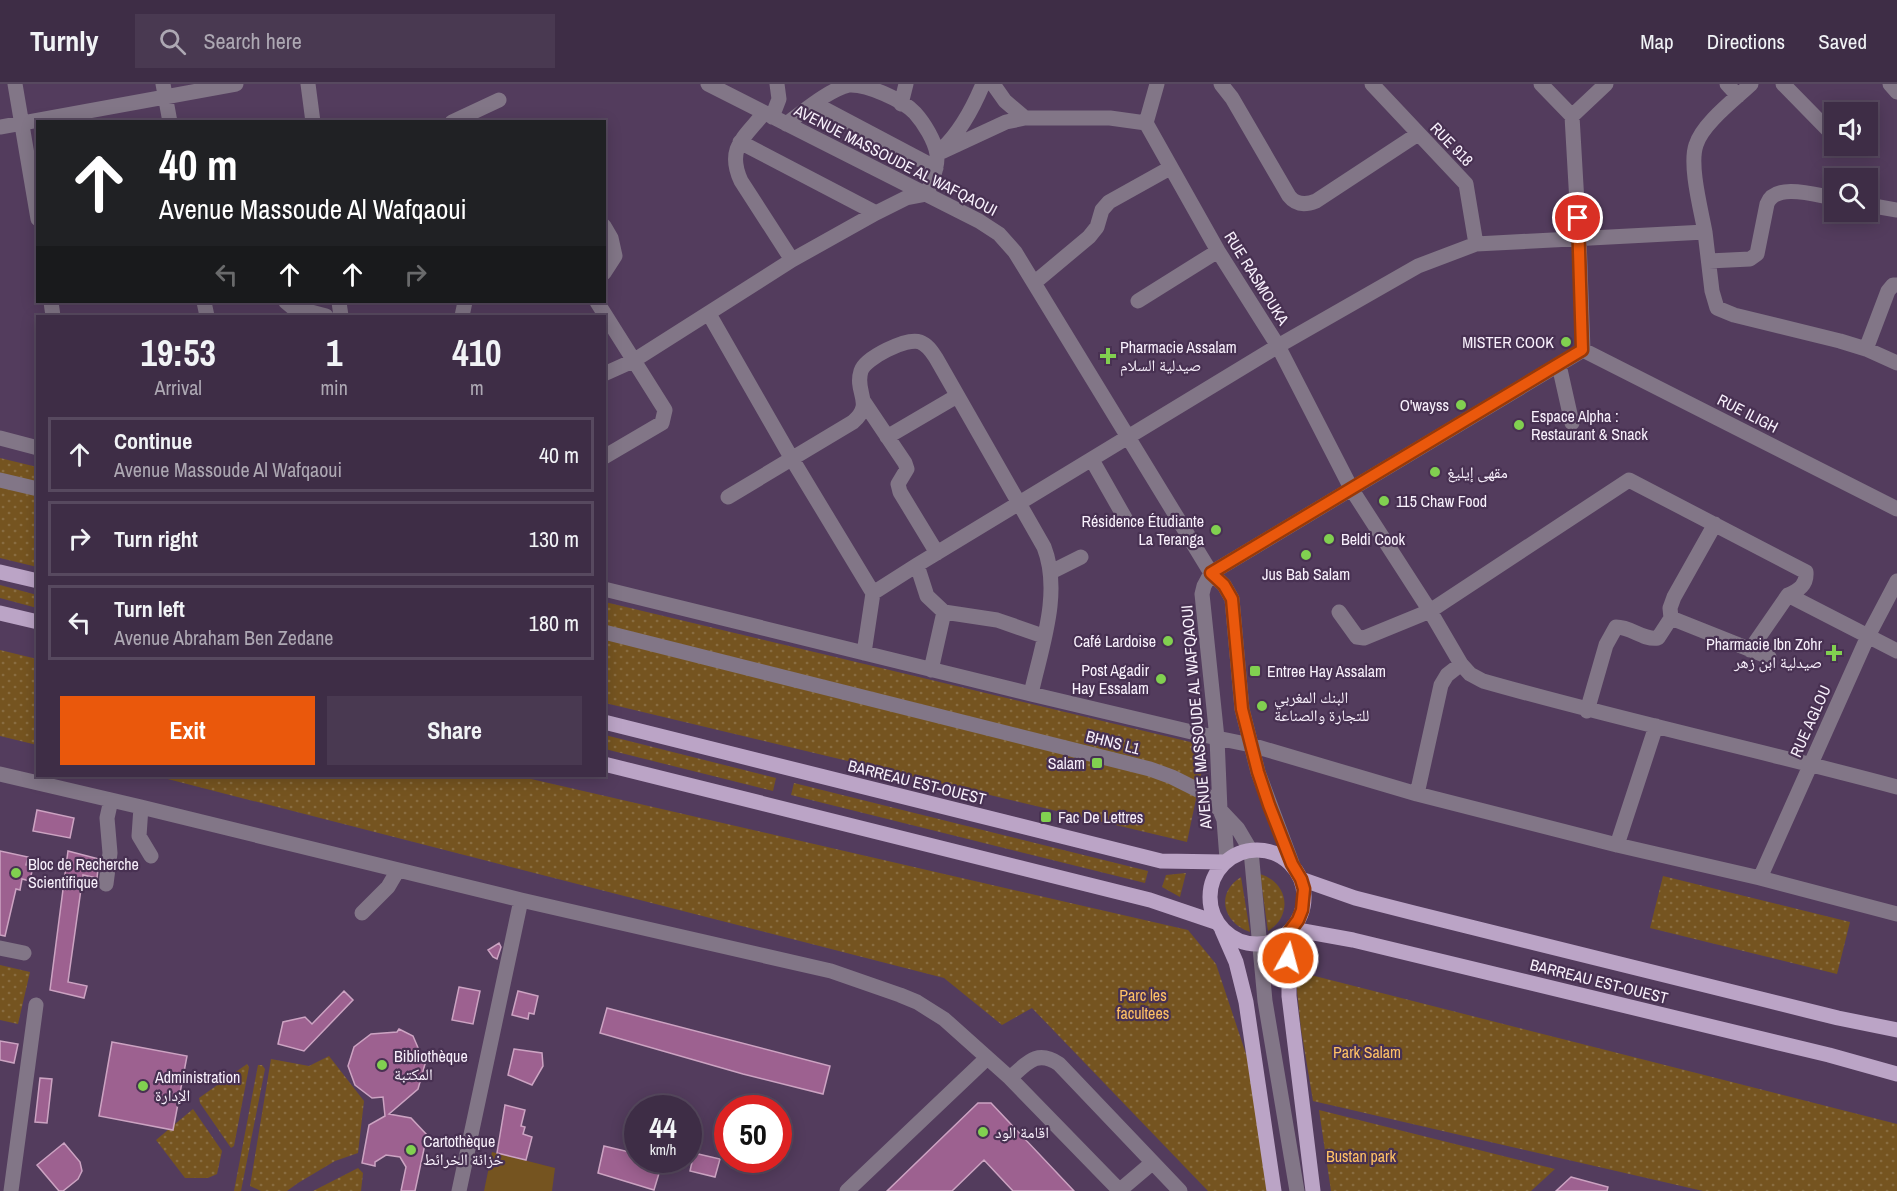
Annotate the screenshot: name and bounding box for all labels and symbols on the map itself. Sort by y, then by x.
street label: AVENUE MASSOUDE AL WAFQAOUI [790,99,1001,221]
street label: RUE 918 [1426,117,1478,171]
pin [1552,192,1603,243]
street label: RUE RASMOUKA [1219,227,1295,329]
place label: MISTER COOK [1462,331,1554,353]
marker: MISTER COOK [1559,335,1573,349]
place label: Pharmacie Assalam صيدلية السلام [1120,336,1237,376]
marker: Pharmacie Assalam صيدلية السلام [1101,349,1115,363]
street label: RUE ILIGH [1714,388,1782,438]
place label: O'wayss [1400,394,1449,416]
marker: O'wayss [1454,398,1468,412]
place label: Espace Alpha : Restaurant & Snack [1531,405,1648,445]
marker: Espace Alpha : Restaurant & Snack [1512,418,1526,432]
place label: مقهى إيليغ [1447,461,1508,483]
marker: مقهى إيليغ [1428,465,1442,479]
place label: 115 Chaw Food [1396,490,1487,512]
marker: 115 Chaw Food [1377,494,1391,508]
place label: Résidence Étudiante La Teranga [1081,510,1205,550]
marker: Résidence Étudiante La Teranga [1209,523,1223,537]
place label: Beldi Cook [1341,528,1406,550]
marker: Beldi Cook [1322,532,1336,546]
marker: Jus Bab Salam [1299,548,1313,562]
place label: Jus Bab Salam [1262,563,1350,585]
street label: AVENUE MASSOUDE AL WAFQAOUI [1175,604,1217,831]
place label: Café Lardoise [1074,630,1156,652]
place label: Pharmacie Ibn Zohr صيدلية ابن زهر [1706,633,1823,673]
marker: Café Lardoise [1161,634,1175,648]
marker: Pharmacie Ibn Zohr صيدلية ابن زهر [1827,646,1841,660]
place label: Post Agadir Hay Essalam [1072,659,1150,699]
place label: Entree Hay Assalam [1267,660,1386,682]
marker: Entree Hay Assalam [1248,664,1262,678]
marker: Post Agadir Hay Essalam [1154,672,1168,686]
street label: RUE AGLOU [1784,682,1836,760]
place label: البنك المغربي للتجارة والصناعة [1274,686,1369,726]
marker: البنك المغربي للتجارة والصناعة [1255,699,1269,713]
street label: BHNS L1 [1084,725,1143,759]
place label: Salam [1048,752,1085,774]
street label: BARREAU EST-OUEST [846,754,988,810]
marker: Salam [1090,756,1104,770]
place label: Fac De Lettres [1058,806,1143,828]
marker: Fac De Lettres [1039,810,1053,824]
place label: Bloc de Recherche Scientifique [28,853,139,893]
marker: Bloc de Recherche Scientifique [9,866,23,880]
position arrow [1256,926,1320,990]
street label: BARREAU EST-OUEST [1528,953,1670,1009]
park label: Parc les facultees [1117,984,1169,1024]
park label: Park Salam [1333,1041,1401,1063]
place label: Bibliothèque المكتبة [394,1045,468,1085]
marker: Bibliothèque المكتبة [375,1058,389,1072]
place label: Administration الإدارة [154,1066,240,1106]
marker: Administration الإدارة [136,1079,150,1093]
speed limit sign: 50 [714,1095,792,1173]
place label: اقامة الود [995,1121,1049,1143]
marker: اقامة الود [976,1125,990,1139]
place label: Cartothèque خزائة الخرائط [423,1130,504,1170]
marker: Cartothèque خزائة الخرائط [404,1143,418,1157]
park label: Bustan park [1326,1145,1396,1167]

